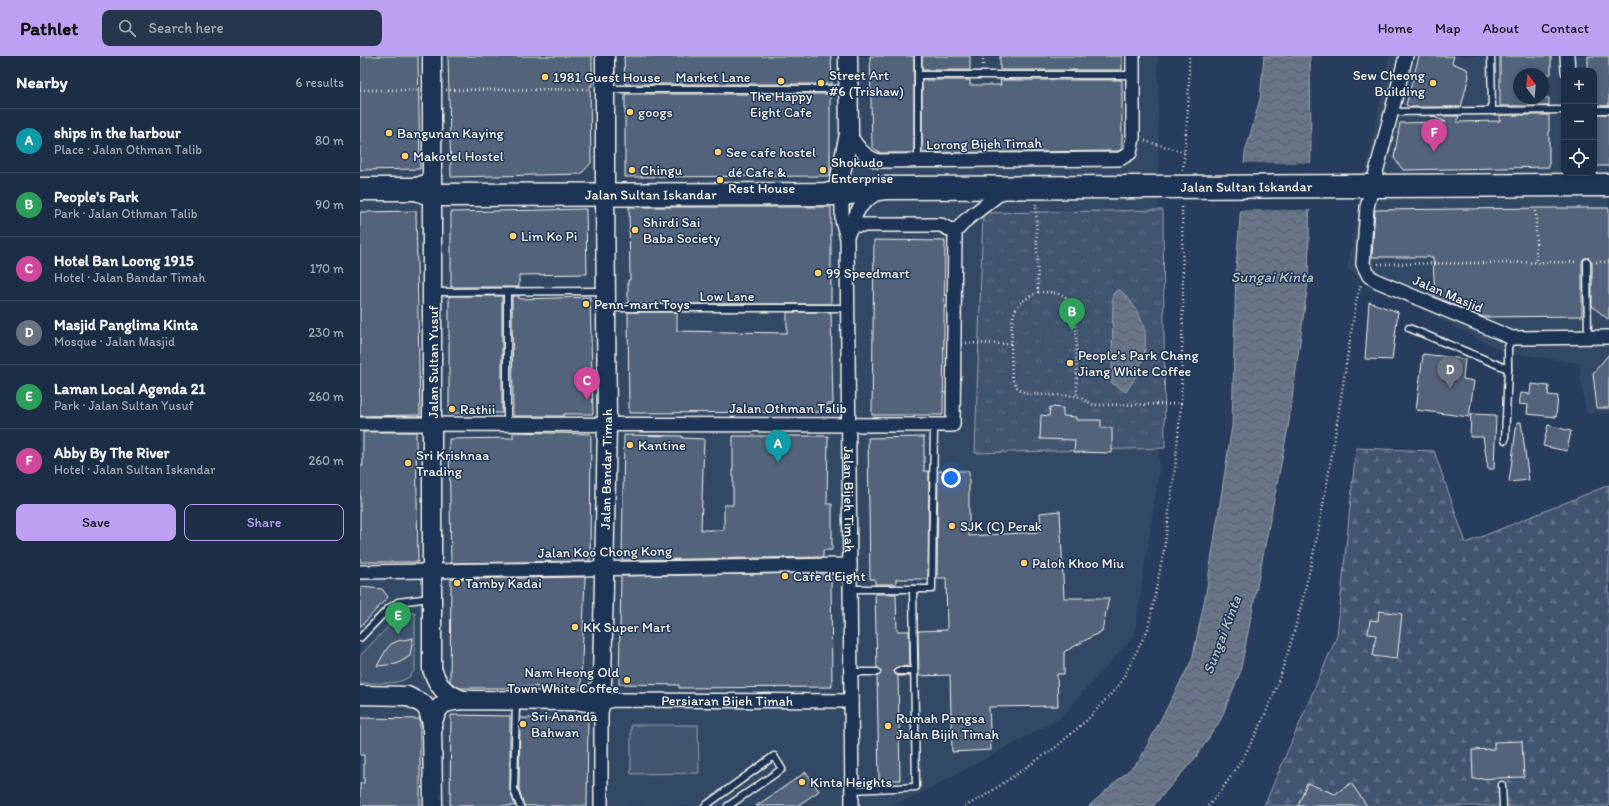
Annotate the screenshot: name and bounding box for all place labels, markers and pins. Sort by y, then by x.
place label: Street Art #6 (Trishaw) [829,67,904,100]
place label: Sew Cheong Building [1353,67,1426,100]
place label: 1981 Guest House [553,69,661,86]
marker: 1981 Guest House [540,72,550,82]
marker: The Happy Eight Cafe [776,76,786,86]
marker: Street Art #6 (Trishaw) [816,78,826,88]
marker: Sew Cheong Building [1428,78,1438,88]
place label: The Happy Eight Cafe [750,88,813,121]
place label: googs [638,104,673,121]
marker: googs [625,107,635,117]
pin: F [1421,119,1447,152]
place label: Bangunan Kaying [397,125,505,142]
marker: Bangunan Kaying [384,128,394,138]
place label: See cafe hostel [726,144,816,161]
marker: See cafe hostel [713,147,723,157]
place label: Makotel Hostel [413,148,504,165]
marker: Makotel Hostel [400,151,410,161]
place label: Shokudo Enterprise [831,154,894,187]
place label: Chingu [640,162,683,179]
place label: dé Cafe & Rest House [728,164,796,197]
marker: Chingu [627,165,637,175]
marker: Shokudo Enterprise [818,165,828,175]
marker: dé Cafe & Rest House [715,175,725,185]
place label: Shirdi Sai Baba Society [643,214,721,247]
marker: Shirdi Sai Baba Society [630,225,640,235]
place label: Lim Ko Pi [521,228,577,245]
marker: Lim Ko Pi [508,231,518,241]
place label: 99 Speedmart [826,265,910,282]
marker: 99 Speedmart [813,268,823,278]
place label: Penn-mart Toys [594,296,690,313]
pin: B [1059,298,1085,331]
marker: Penn-mart Toys [581,299,591,309]
place label: People's Park Chang Jiang White Coffee [1078,347,1199,380]
pin: D [1437,356,1463,389]
marker: People's Park Chang Jiang White Coffee [1065,358,1075,368]
pin: C [574,367,600,400]
place label: Rathii [460,401,495,418]
marker: Rathii [447,404,457,414]
pin: A [765,430,791,463]
place label: Kantine [638,437,686,454]
marker: Kantine [625,440,635,450]
place label: Sri Krishnaa Trading [416,447,490,480]
marker: Sri Krishnaa Trading [403,458,413,468]
place label: SJK (C) Perak [960,518,1042,535]
marker: SJK (C) Perak [947,521,957,531]
place label: Paloh Khoo Miu [1032,555,1124,572]
marker: Paloh Khoo Miu [1019,558,1029,568]
place label: Cafe d'Eight [793,568,866,585]
marker: Cafe d'Eight [780,571,790,581]
place label: Tamby Kadai [465,575,542,592]
marker: Tamby Kadai [452,578,462,588]
pin: E [385,602,411,635]
place label: KK Super Mart [583,619,671,636]
marker: KK Super Mart [570,622,580,632]
place label: Nam Heong Old Town White Coffee [507,664,620,697]
marker: Nam Heong Old Town White Coffee [622,675,632,685]
place label: Sri Ananda Bahwan [531,708,598,741]
place label: Rumah Pangsa Jalan Bijih Timah [896,710,999,743]
marker: Sri Ananda Bahwan [518,719,528,729]
marker: Rumah Pangsa Jalan Bijih Timah [883,721,893,731]
place label: Kinta Heights [810,774,892,791]
marker: Kinta Heights [797,777,807,787]

